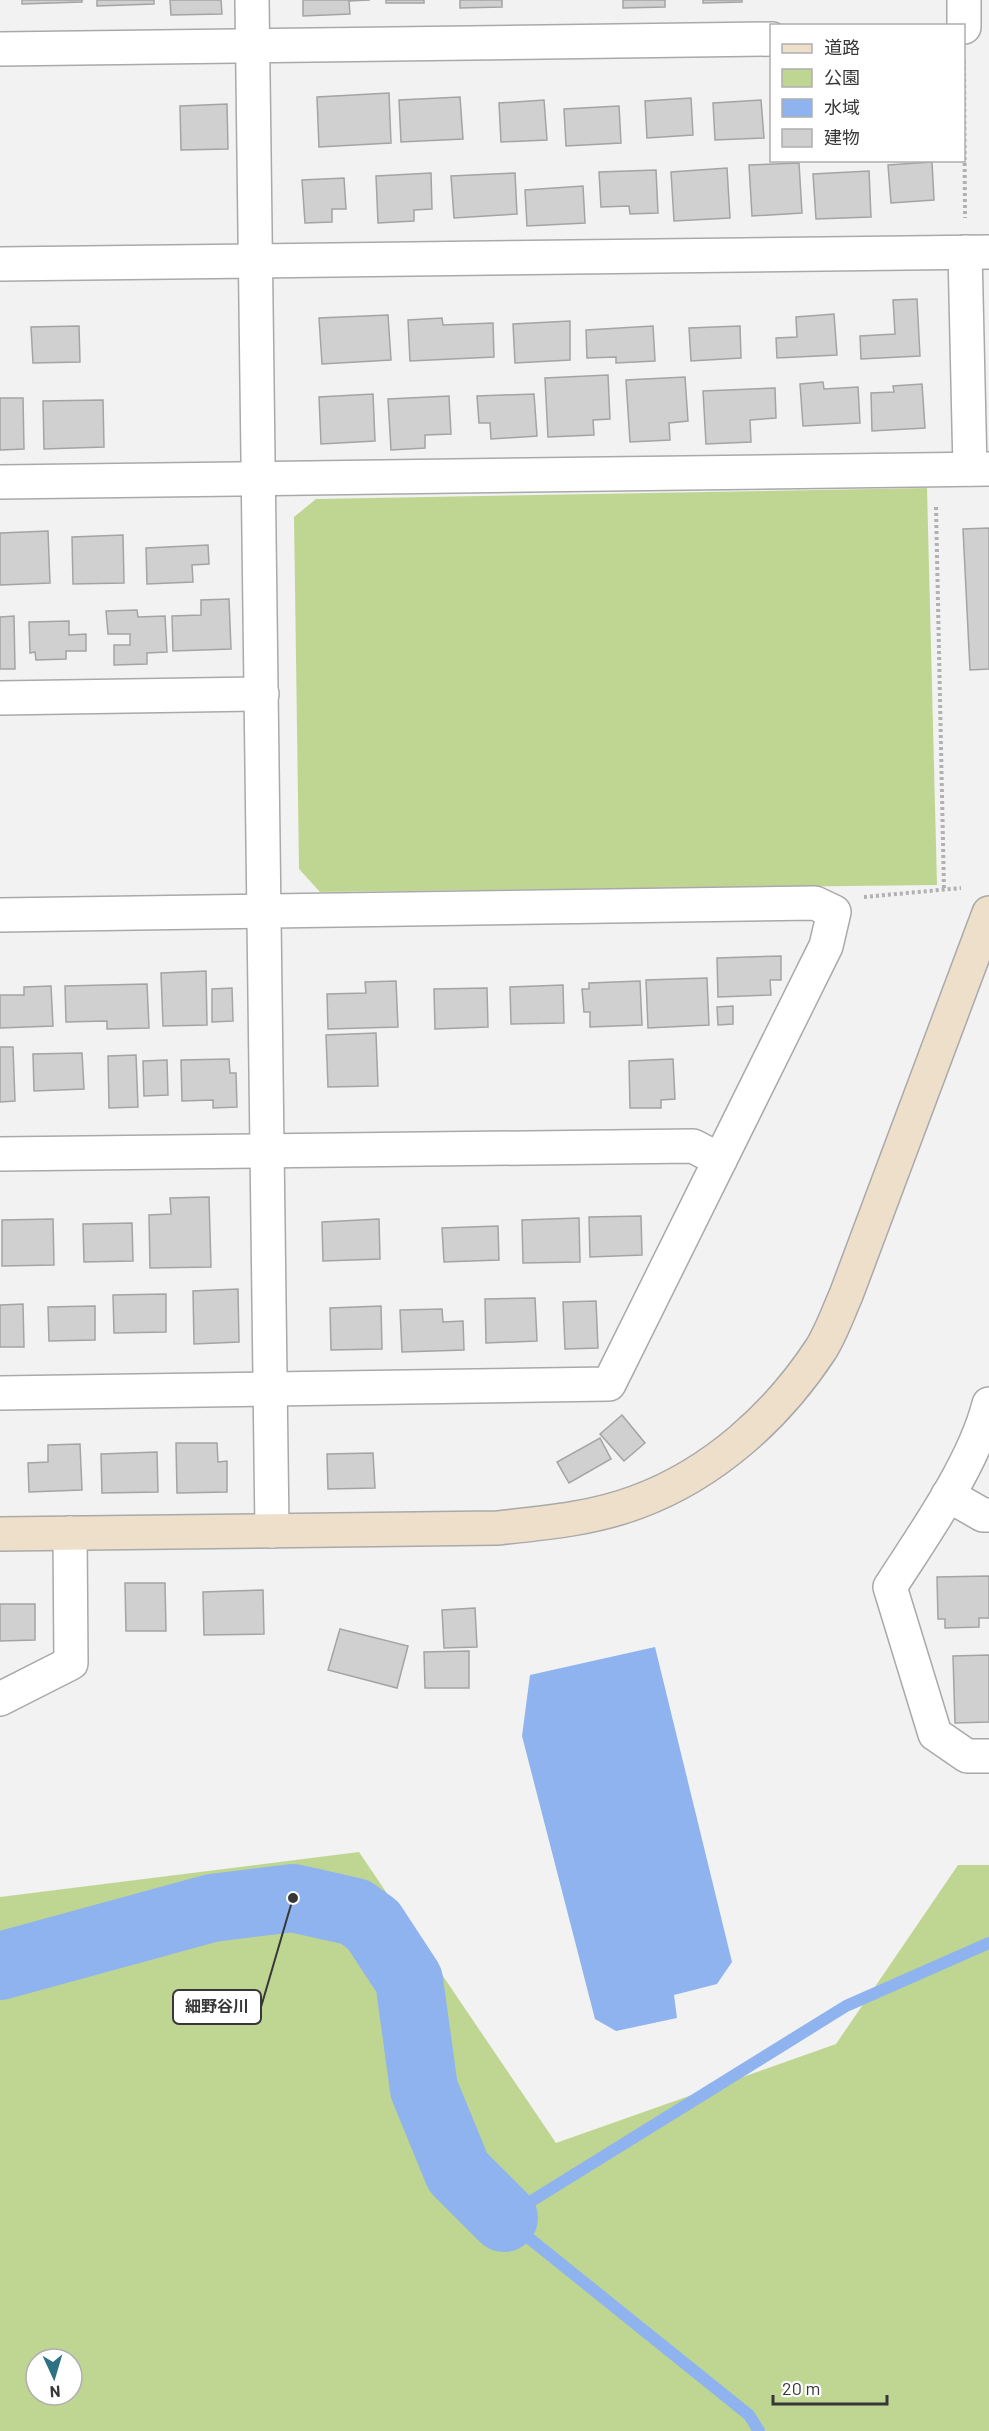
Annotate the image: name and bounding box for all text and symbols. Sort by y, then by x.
legend [770,24,965,162]
text: 道路 [824,36,860,58]
text: 公園 [824,66,860,88]
text: 水域 [824,96,860,118]
text: 建物 [824,126,860,148]
callout: 細野谷川 [173,1990,261,2024]
text: 細野谷川 [185,1996,249,2015]
north arrow [24,2347,84,2407]
scale bar [773,2368,887,2406]
text: 20 m [782,2377,820,2399]
text: N [49,2383,61,2402]

